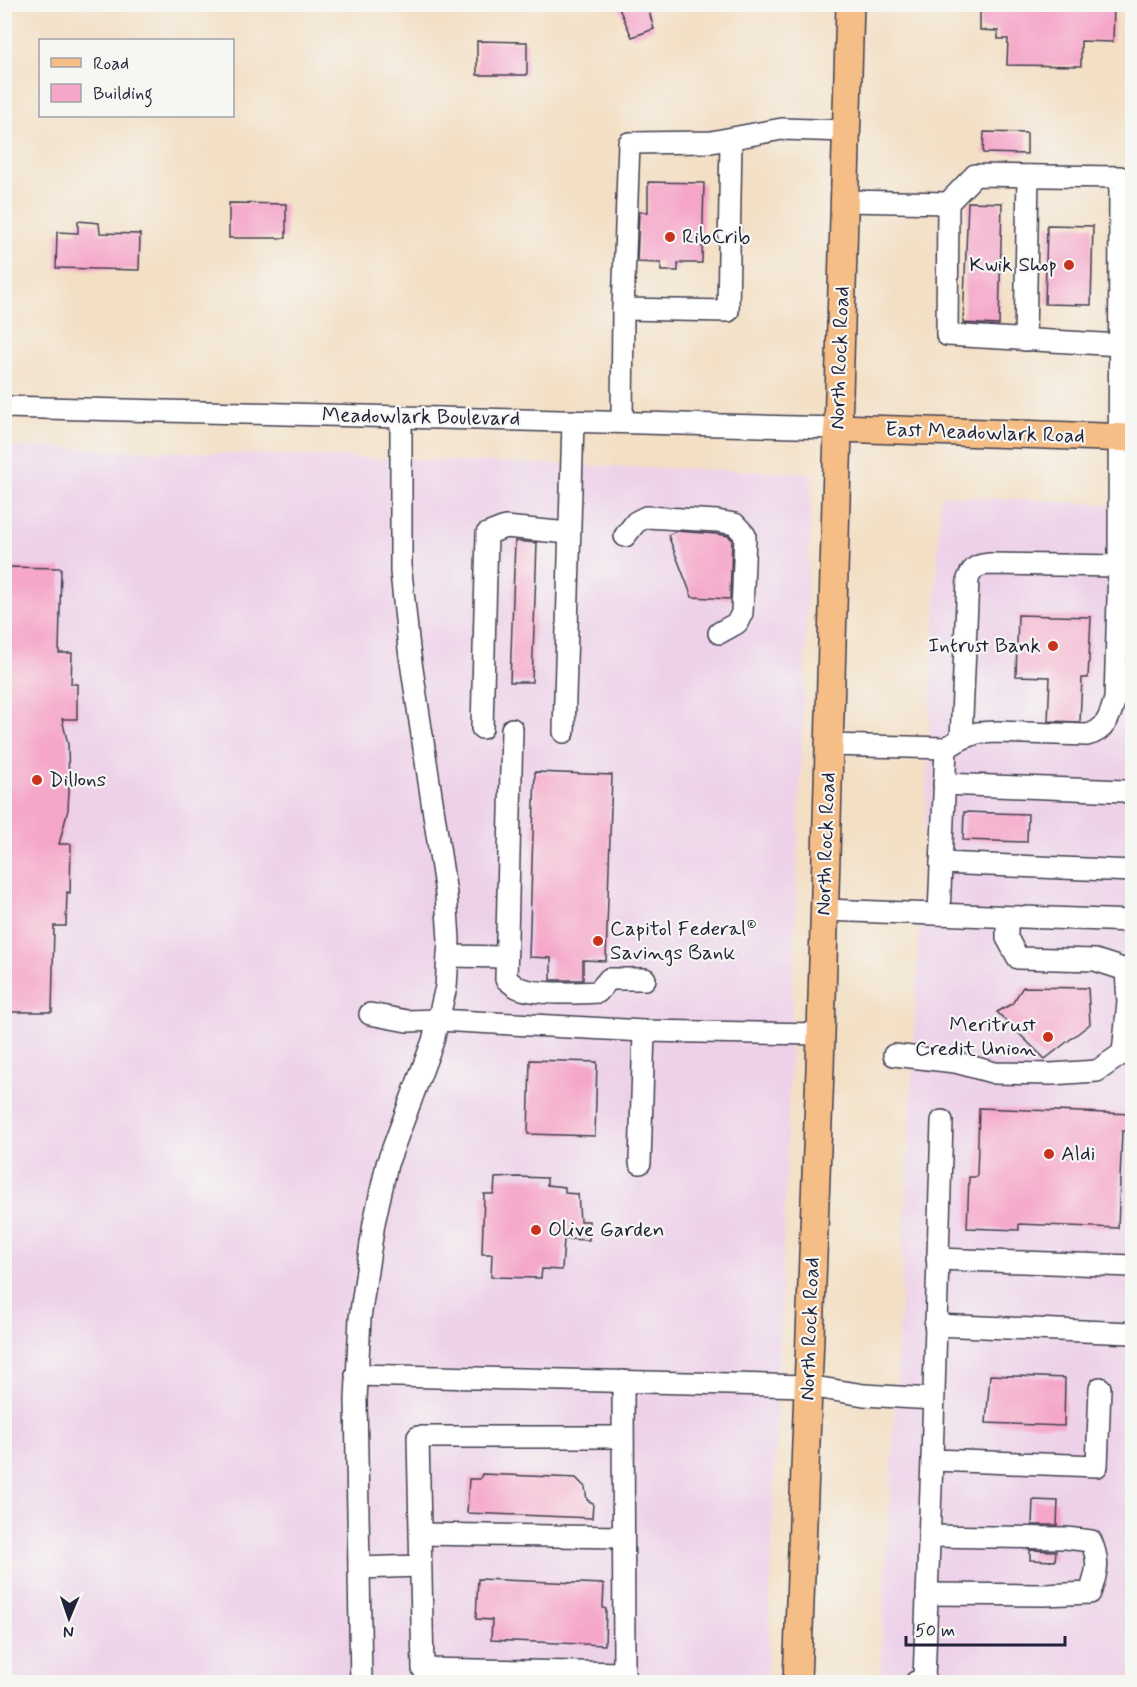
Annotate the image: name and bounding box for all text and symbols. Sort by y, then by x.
legend [39,39,234,117]
text: Road [93,52,129,76]
text: Building [93,82,153,108]
place label: RibCrib [682,223,750,251]
marker: RibCrib [663,230,677,244]
place label: Kwik Shop [969,251,1057,279]
marker: Kwik Shop [1062,258,1076,272]
street label: North Rock Road [824,286,856,430]
street label: Meadowlark Boulevard [322,401,520,433]
street label: East Meadowlark Road [885,416,1085,450]
place label: Intrust Bank [928,632,1041,660]
marker: Intrust Bank [1046,639,1060,653]
place label: Dillons [49,766,106,794]
street label: North Rock Road [810,772,842,916]
marker: Dillons [30,773,44,787]
place label: Capitol Federal® Savings Bank [610,915,757,967]
marker: Capitol Federal® Savings Bank [591,934,605,948]
place label: Meritrust Credit Union [915,1011,1037,1063]
marker: Meritrust Credit Union [1041,1030,1055,1044]
place label: Aldi [1061,1140,1095,1168]
marker: Aldi [1042,1147,1056,1161]
place label: Olive Garden [548,1216,665,1244]
marker: Olive Garden [529,1223,543,1237]
street label: North Rock Road [794,1257,826,1401]
north arrow [39,1588,99,1648]
scale bar [906,1609,1065,1647]
text: 50 m [915,1619,955,1643]
text: N [63,1621,74,1642]

